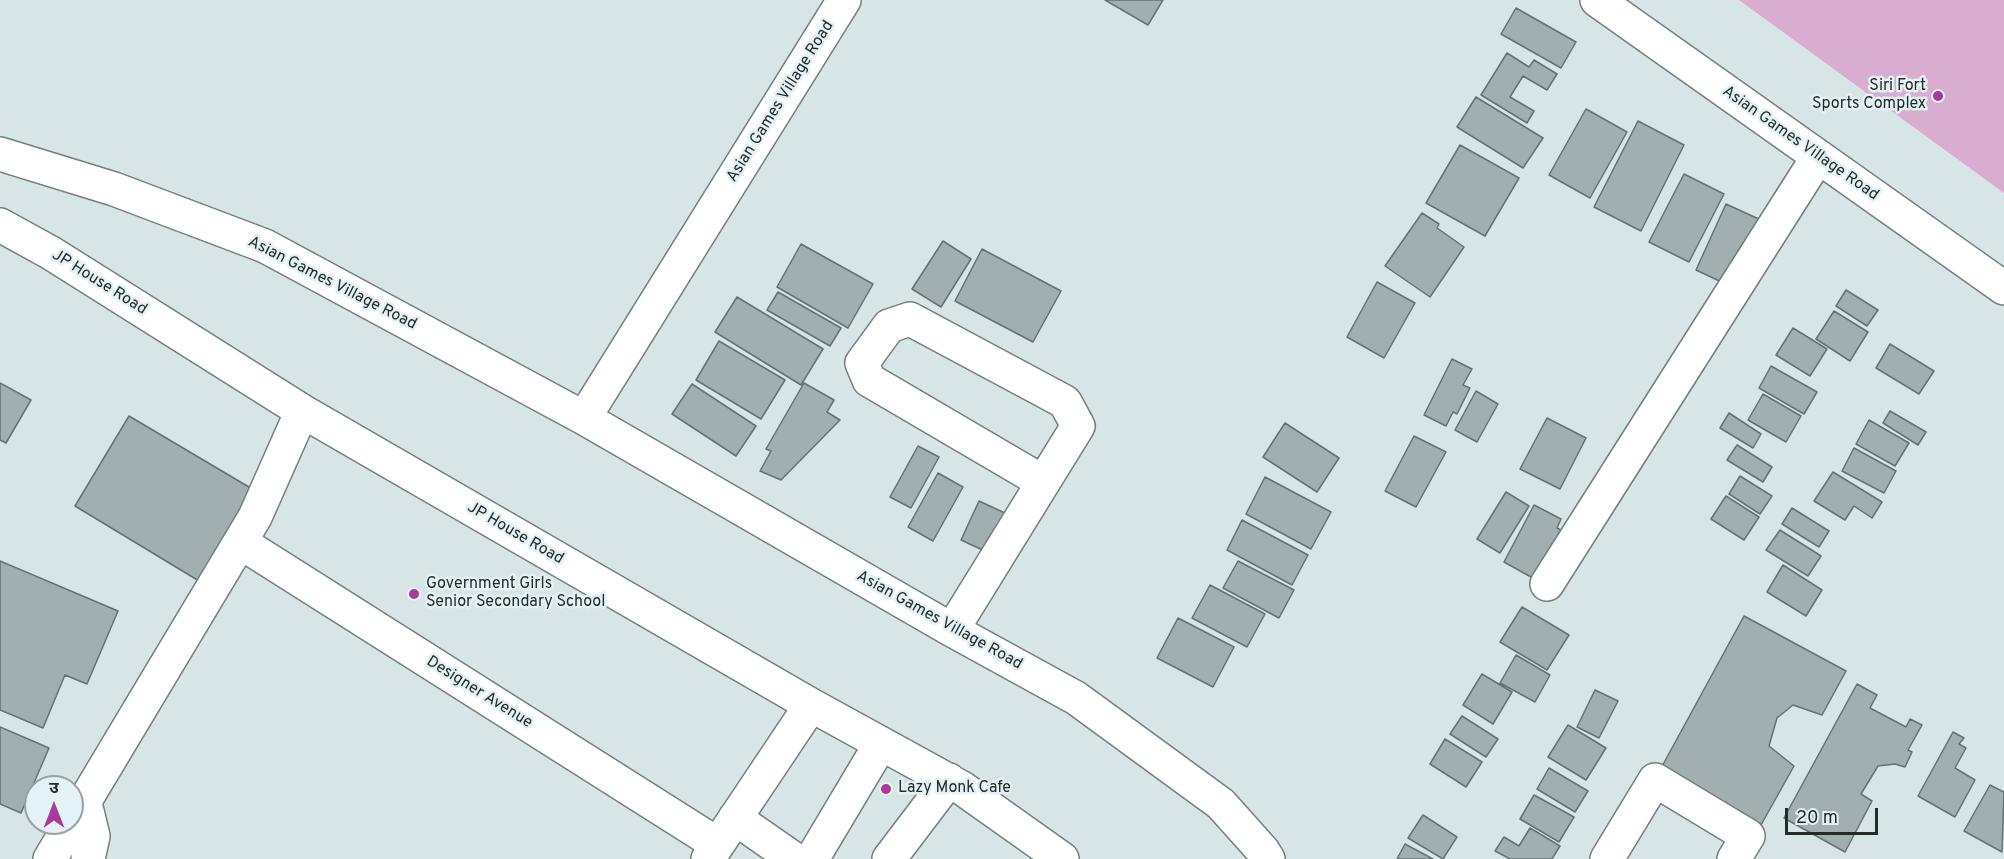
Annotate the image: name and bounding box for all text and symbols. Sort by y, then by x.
street label: Asian Games Village Road [723,18,839,186]
place label: Siri Fort Sports Complex [1812,77,1926,115]
street label: Asian Games Village Road [1718,83,1882,205]
marker: Siri Fort Sports Complex [1931,89,1945,103]
street label: Asian Games Village Road [244,233,420,335]
street label: JP House Road [48,246,150,320]
street label: JP House Road [463,499,567,569]
street label: Asian Games Village Road [853,567,1025,675]
place label: Government Girls Senior Secondary School [426,575,605,613]
marker: Government Girls Senior Secondary School [407,587,421,601]
street label: Designer Avenue [422,653,536,733]
north arrow [24,775,84,835]
text: उ [49,779,59,799]
place label: Lazy Monk Cafe [898,779,1011,799]
marker: Lazy Monk Cafe [879,782,893,796]
scale bar [1788,796,1881,834]
text: 20 m [1796,807,1838,830]

